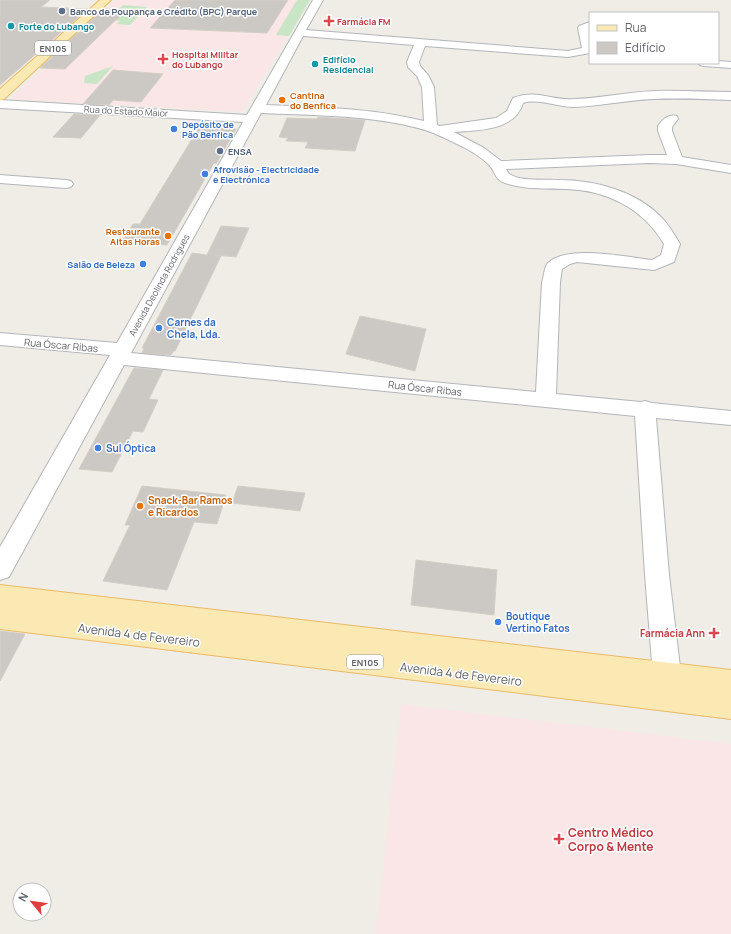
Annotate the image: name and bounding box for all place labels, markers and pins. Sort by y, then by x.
place label: Banco de Poupança e Crédito (BPC) Parque [70,5,258,18]
marker: Banco de Poupança e Crédito (BPC) Parque [57,6,67,16]
place label: Farmácia FM [337,15,391,28]
marker: Farmácia FM [324,16,334,26]
place label: Forte do Lubango [19,20,95,33]
marker: Forte do Lubango [6,21,16,31]
place label: Hospital Militar do Lubango [172,48,239,71]
marker: Hospital Militar do Lubango [157,53,169,65]
place label: Edifício Residencial [323,53,373,76]
marker: Edifício Residencial [310,59,320,69]
place label: Cantina do Benfica [290,89,336,112]
marker: Cantina do Benfica [277,95,287,105]
place label: Depósito de Pão Benfica [182,118,235,141]
marker: Depósito de Pão Benfica [169,124,179,134]
place label: ENSA [228,145,252,158]
marker: ENSA [215,146,225,156]
place label: Afrovisão - Electricidade e Electrónica [213,163,320,186]
marker: Afrovisão - Electricidade e Electrónica [200,169,210,179]
place label: Restaurante Altas Horas [106,225,161,248]
marker: Restaurante Altas Horas [163,231,173,241]
place label: Salão de Beleza [67,258,135,271]
marker: Salão de Beleza [138,259,148,269]
place label: Carnes da Chela, Lda. [167,315,221,341]
marker: Carnes da Chela, Lda. [154,323,164,333]
place label: Sul Óptica [106,441,156,455]
marker: Sul Óptica [93,443,103,453]
place label: Snack-Bar Ramos e Ricardos [148,493,233,519]
marker: Snack-Bar Ramos e Ricardos [135,501,145,511]
place label: Boutique Vertino Fatos [506,609,570,635]
marker: Boutique Vertino Fatos [493,617,503,627]
place label: Farmácia Ann [640,626,705,640]
marker: Farmácia Ann [708,627,720,639]
place label: Centro Médico Corpo & Mente [568,824,654,855]
marker: Centro Médico Corpo & Mente [553,833,565,845]

